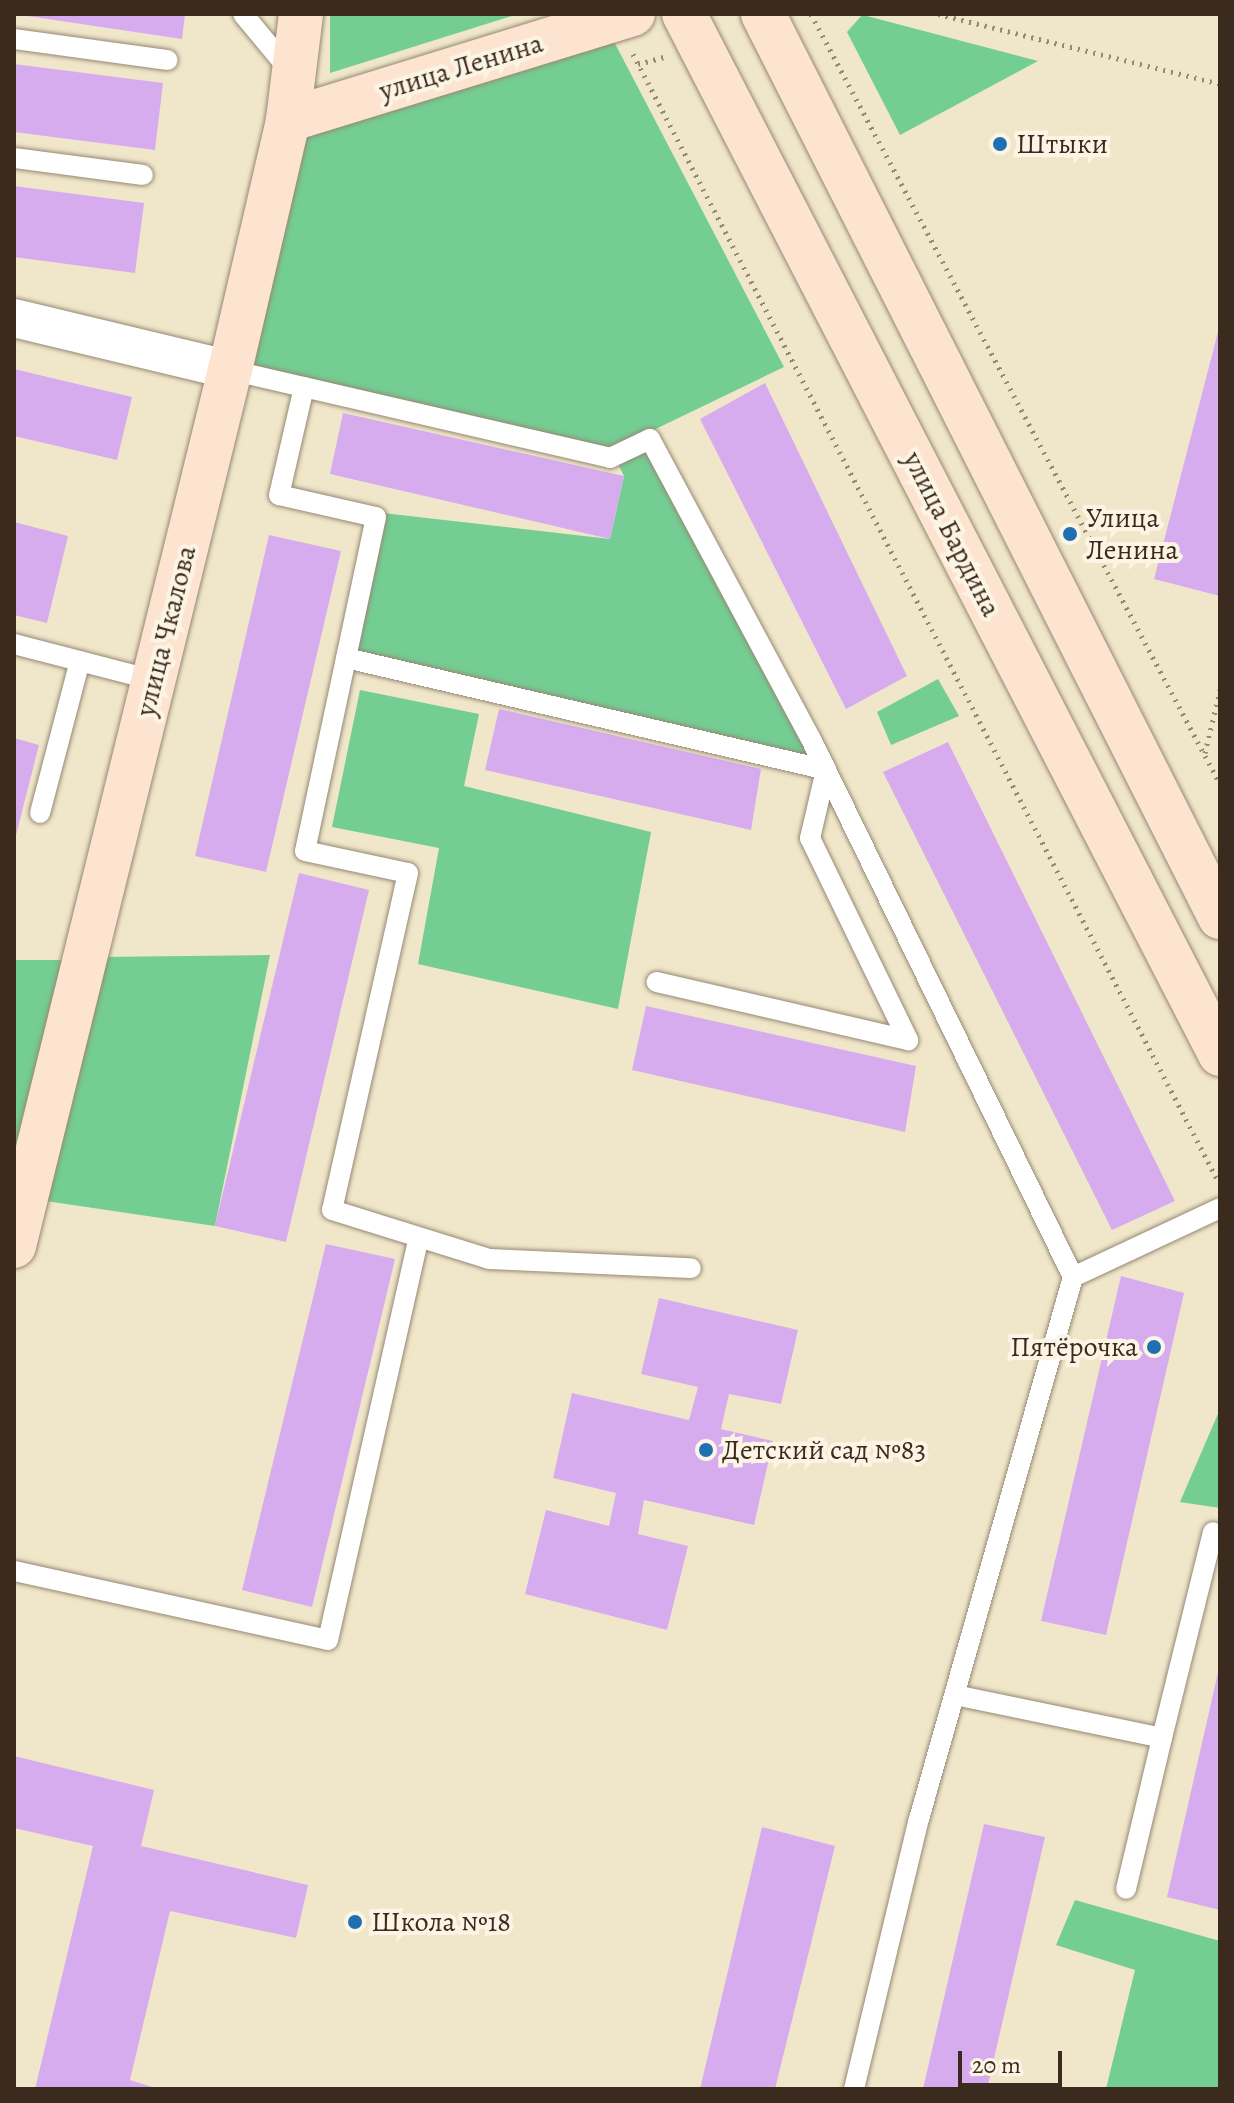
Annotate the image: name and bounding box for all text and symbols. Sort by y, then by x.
street label: улица Ленина [375,26,547,108]
place label: Штыки [1016,127,1108,161]
marker: Штыки [991,135,1009,153]
street label: улица Бардина [896,446,1008,622]
place label: Улица Ленина [1086,501,1178,567]
marker: Улица Ленина [1061,525,1079,543]
street label: улица Чкалова [129,542,203,720]
place label: Пятёрочка [1010,1330,1138,1364]
marker: Пятёрочка [1145,1338,1163,1356]
place label: Детский сад №83 [722,1433,926,1467]
marker: Детский сад №83 [697,1441,715,1459]
place label: Школа №18 [371,1905,511,1939]
marker: Школа №18 [346,1913,364,1931]
scale bar [962,2035,1066,2085]
text: 20 m [972,2049,1021,2081]

